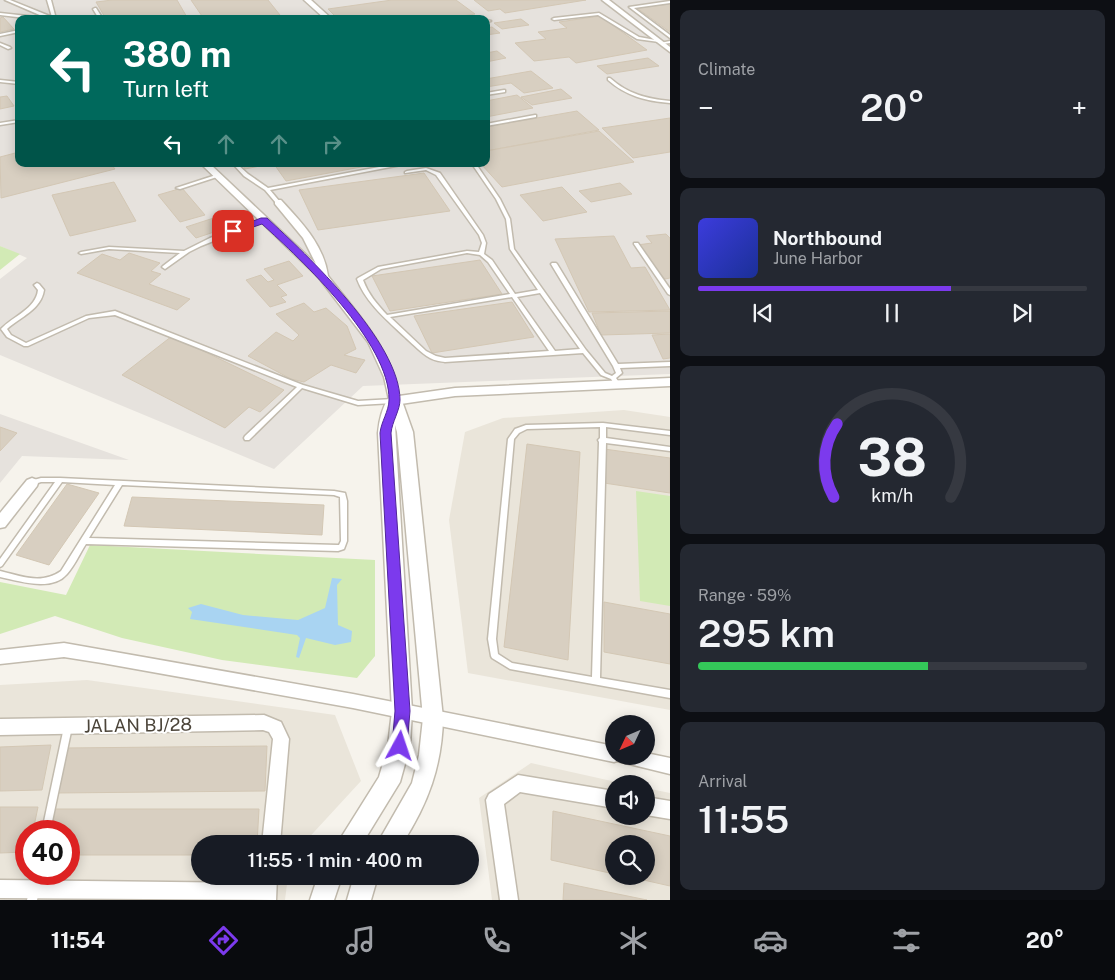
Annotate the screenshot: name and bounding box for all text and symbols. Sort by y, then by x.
text: 380 m [123,34,231,75]
icon: left [40,35,105,100]
text: Climate [698,60,755,79]
text: Turn left [123,76,209,102]
text: 20° [860,85,925,130]
text: − [698,91,714,124]
text: + [1071,91,1087,124]
icon: left [159,130,187,158]
icon: ahead [212,130,240,158]
icon: ahead [265,130,293,158]
icon: right [318,130,346,158]
pin [212,210,254,252]
icon: arrive [219,217,247,245]
text: Northbound [773,227,882,249]
text: June Harbor [773,249,863,268]
icon: previous [749,299,777,327]
icon: pause [878,299,906,327]
icon: next [1008,299,1036,327]
text: 38 [858,427,927,488]
text: km/h [871,485,914,506]
text: Range · 59% [698,586,791,605]
text: 295 km [698,611,835,656]
street label: JALAN BJ/28 [84,714,192,736]
north arrow [605,715,655,765]
map controls [605,715,655,885]
position arrow [373,719,425,771]
text: Arrival [698,772,747,791]
button: sound [605,775,655,825]
text: 11:55 [698,797,789,842]
speed limit sign: 40 [15,820,80,885]
button: search [605,835,655,885]
text: 11:55 · 1 min · 400 m [247,849,423,871]
icon: directions [206,923,241,958]
icon: music [343,923,378,958]
icon: phone [479,923,514,958]
icon: climate [616,923,651,958]
icon: car [753,923,788,958]
icon: filters [889,923,924,958]
text: 11:54 [51,927,105,953]
text: 20° [1026,927,1064,953]

